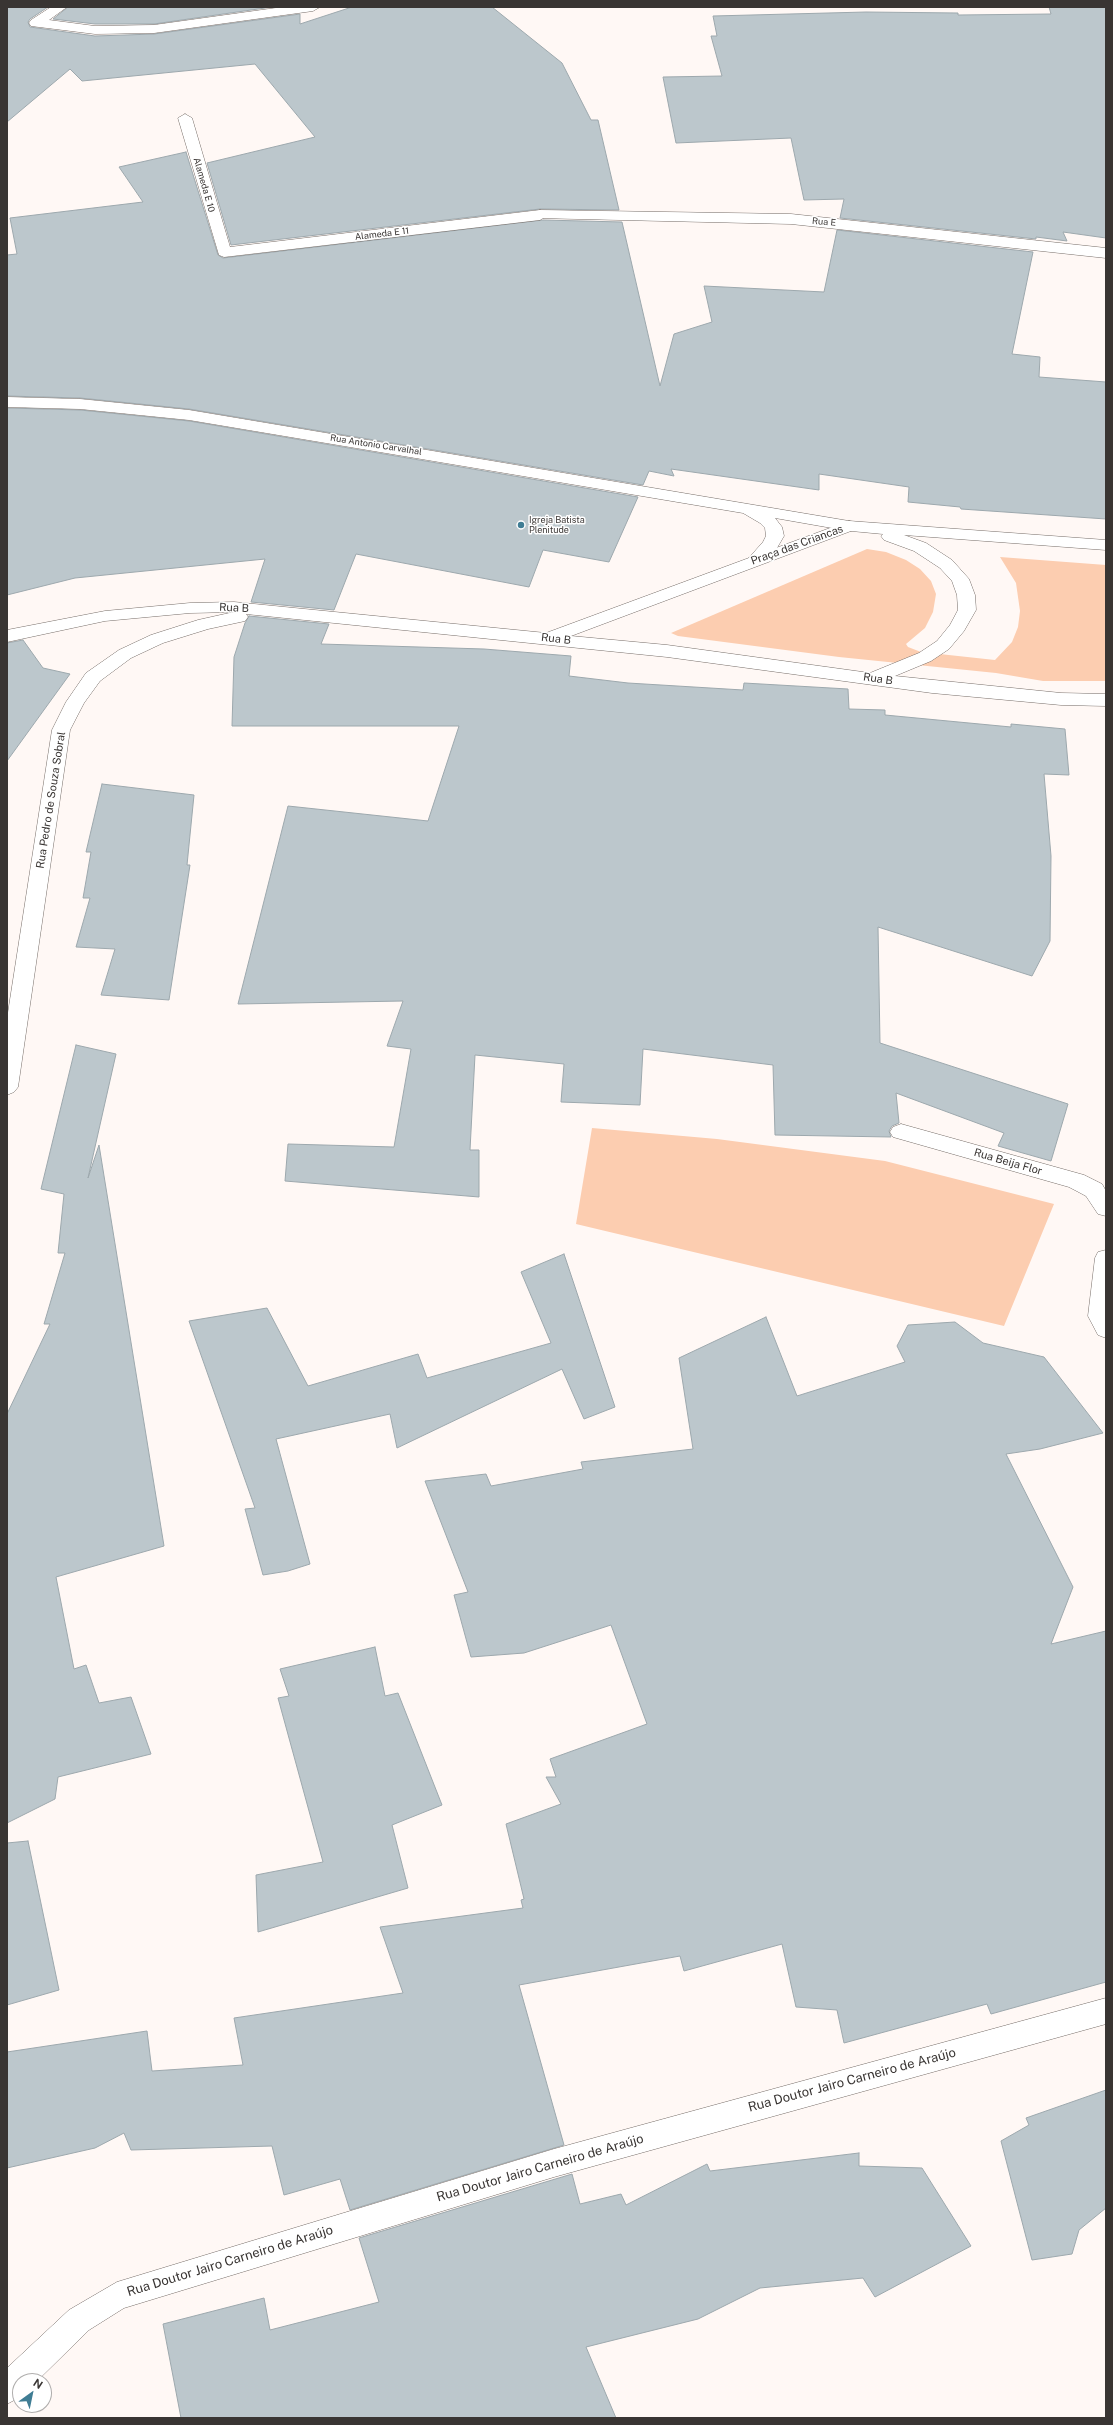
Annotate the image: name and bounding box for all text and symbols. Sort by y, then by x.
street label: Alameda E 10 [191,156,217,214]
street label: Rua E [812,216,836,228]
street label: Alameda E 11 [354,225,410,243]
street label: Rua Antonio Carvalhal [329,432,423,458]
place label: Igreja Batista Plenitude [529,515,585,536]
marker: Igreja Batista Plenitude [516,520,526,530]
street label: Praça das Criancas [749,522,845,568]
street label: Rua B [219,601,249,615]
street label: Rua B [540,631,572,647]
street label: Rua B [862,670,894,688]
street label: Rua Pedro de Souza Sobral [34,731,68,869]
street label: Rua Beija Flor [972,1146,1044,1178]
street label: Rua Doutor Jairo Carneiro de Araújo [746,2045,958,2115]
street label: Rua Doutor Jairo Carneiro de Araújo [435,2131,645,2205]
street label: Rua Doutor Jairo Carneiro de Araújo [125,2222,335,2300]
north arrow [12,2373,52,2413]
text: N [31,2376,45,2391]

